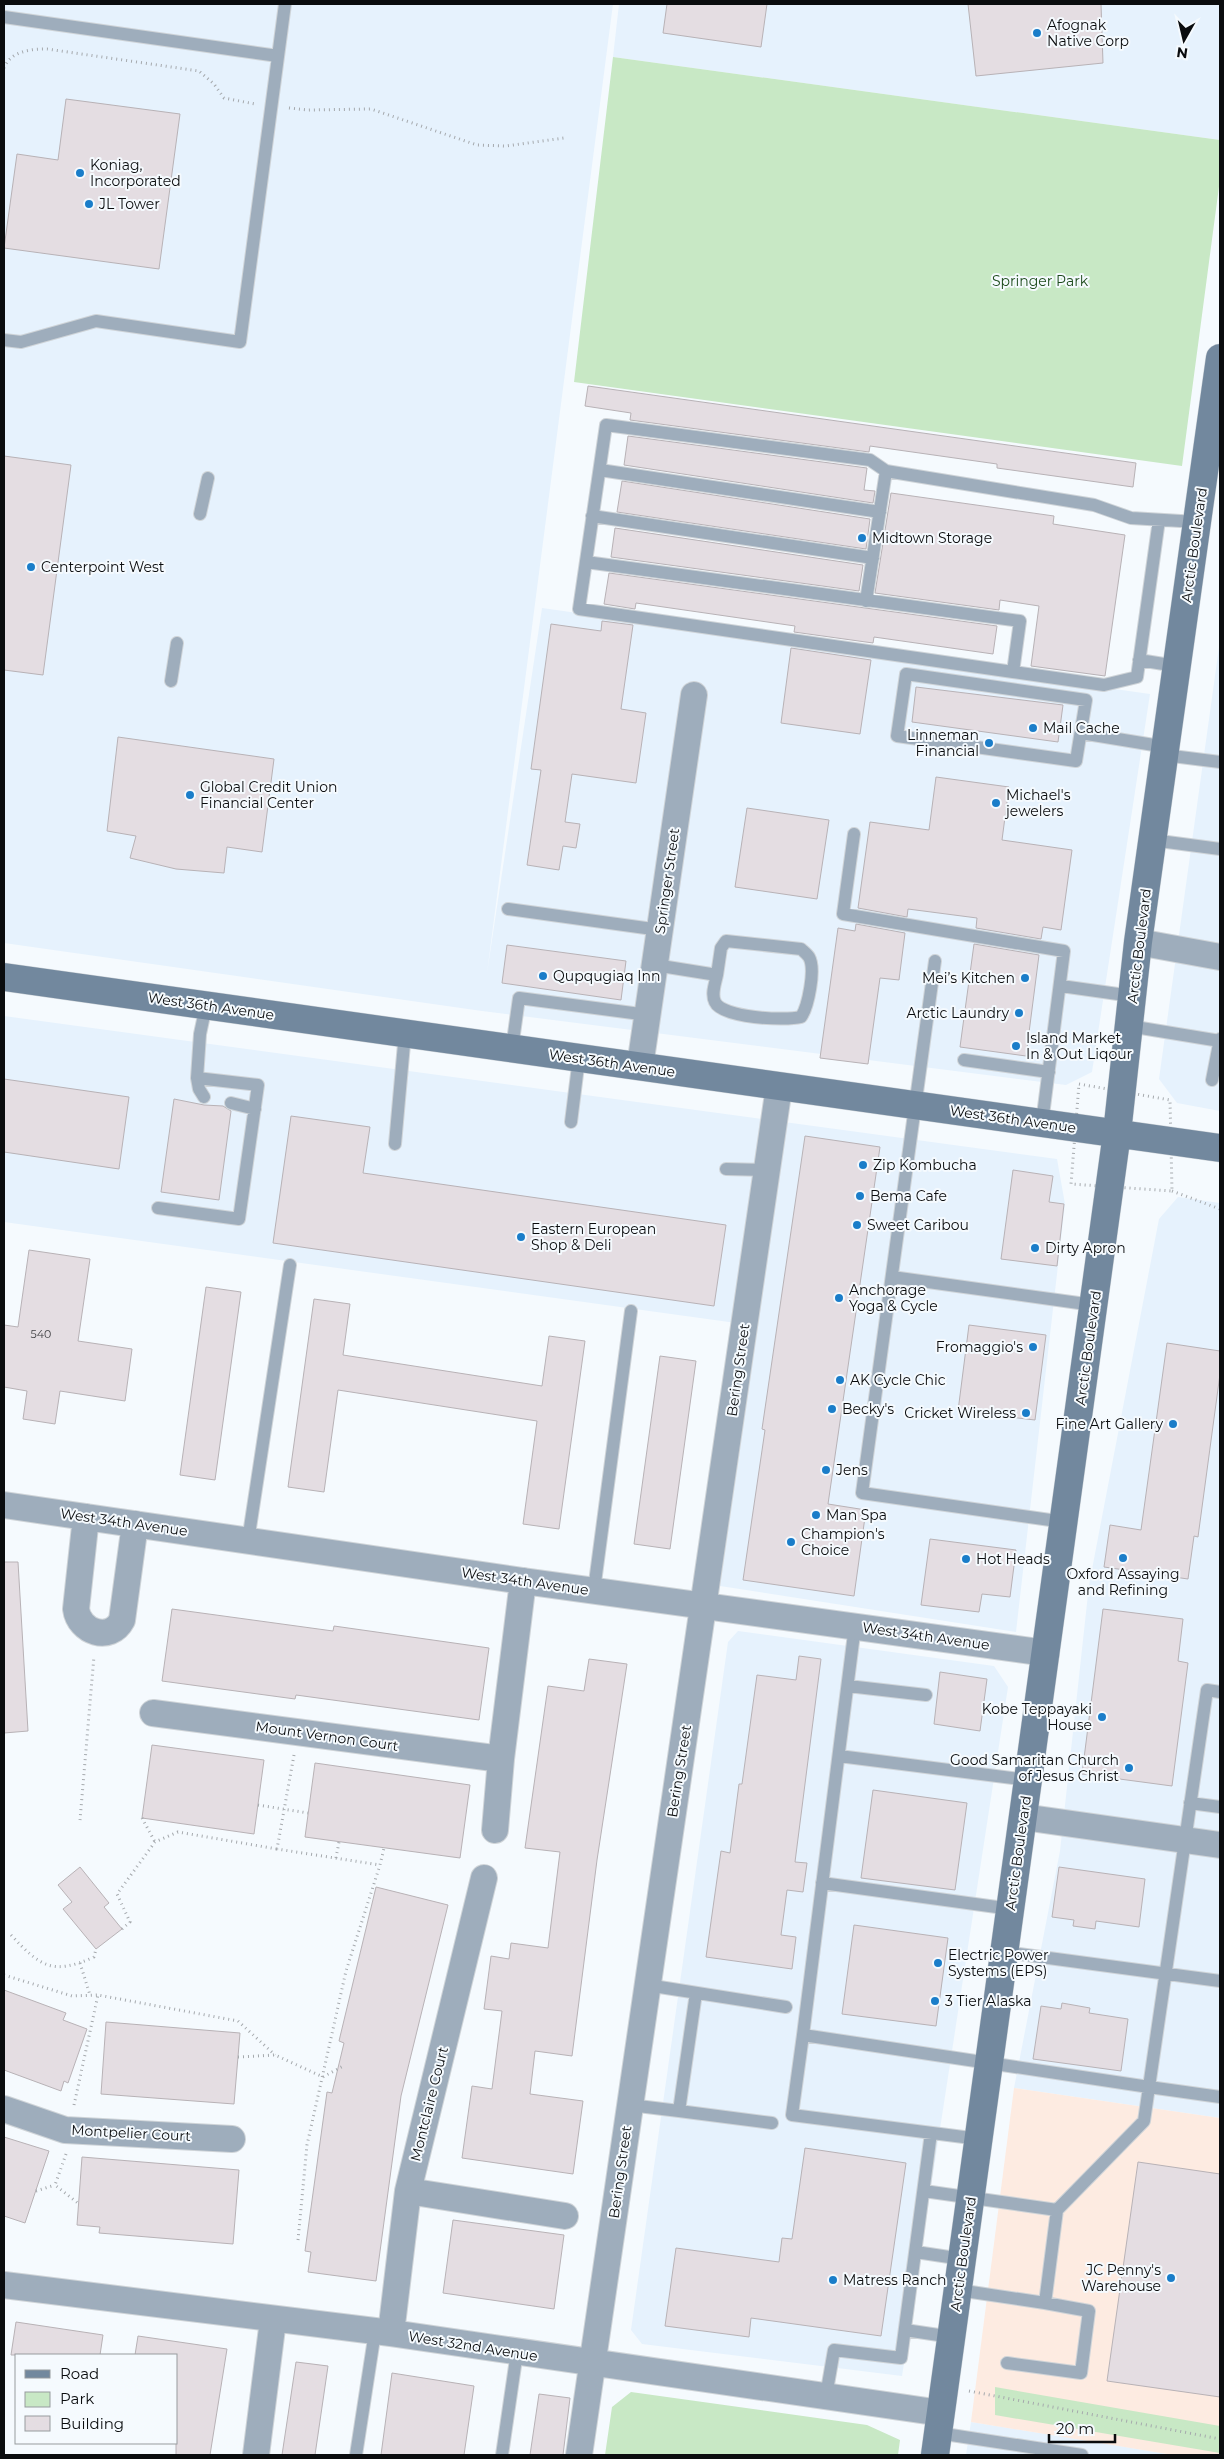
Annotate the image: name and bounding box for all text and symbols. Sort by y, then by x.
north arrow [1159,15,1209,65]
place label: Afognak Native Corp [1047,16,1129,50]
marker: Afognak Native Corp [1031,27,1043,39]
text: N [1175,43,1189,63]
place label: Koniag, Incorporated [90,156,181,190]
marker: Koniag, Incorporated [74,167,86,179]
place label: JL Tower [98,195,160,213]
marker: JL Tower [83,198,95,210]
park label: Springer Park [992,272,1089,290]
street label: Arctic Boulevard [1177,486,1211,604]
place label: Midtown Storage [872,529,992,547]
marker: Midtown Storage [856,532,868,544]
place label: Centerpoint West [41,558,165,576]
marker: Centerpoint West [25,561,37,573]
place label: Mail Cache [1043,719,1120,737]
marker: Mail Cache [1027,722,1039,734]
place label: Linneman Financial [907,726,979,760]
marker: Linneman Financial [983,737,995,749]
place label: Global Credit Union Financial Center [200,778,337,812]
place label: Michael's jewelers [1004,786,1071,820]
marker: Global Credit Union Financial Center [184,789,196,801]
marker: Michael's jewelers [990,797,1002,809]
street label: Springer Street [651,827,683,935]
street label: Arctic Boulevard [1123,887,1155,1005]
place label: Qupqugiaq Inn [553,967,660,985]
place label: Mei’s Kitchen [922,969,1015,987]
marker: Qupqugiaq Inn [537,970,549,982]
marker: Mei’s Kitchen [1019,972,1031,984]
street label: West 36th Avenue [147,988,275,1024]
place label: Arctic Laundry [907,1004,1009,1022]
marker: Arctic Laundry [1013,1007,1025,1019]
place label: Island Market In & Out Liqour [1026,1029,1133,1063]
marker: Island Market In & Out Liqour [1010,1040,1022,1052]
street label: West 36th Avenue [548,1045,676,1081]
street label: West 36th Avenue [949,1101,1077,1137]
place label: Zip Kombucha [873,1156,977,1174]
marker: Zip Kombucha [857,1159,869,1171]
place label: Bema Cafe [870,1187,947,1205]
marker: Bema Cafe [854,1190,866,1202]
place label: Sweet Caribou [867,1216,969,1234]
marker: Sweet Caribou [851,1219,863,1231]
place label: Eastern European Shop & Deli [531,1220,656,1254]
marker: Eastern European Shop & Deli [515,1231,527,1243]
place label: Dirty Apron [1045,1239,1126,1257]
marker: Dirty Apron [1029,1242,1041,1254]
place label: Anchorage Yoga & Cycle [849,1281,938,1315]
street label: Arctic Boulevard [1071,1289,1105,1407]
marker: Anchorage Yoga & Cycle [833,1292,845,1304]
street label: Bering Street [723,1322,753,1417]
house number: 540 [31,1327,51,1341]
place label: Fromaggio's [936,1338,1023,1356]
marker: Fromaggio's [1027,1341,1039,1353]
place label: AK Cycle Chic [850,1371,946,1389]
marker: AK Cycle Chic [834,1374,846,1386]
place label: Becky's [842,1400,894,1418]
marker: Becky's [826,1403,838,1415]
place label: Cricket Wireless [904,1404,1016,1422]
marker: Cricket Wireless [1020,1407,1032,1419]
place label: Fine Art Gallery [1055,1415,1163,1433]
marker: Fine Art Gallery [1167,1418,1179,1430]
place label: Jens [835,1461,868,1479]
marker: Jens [820,1464,832,1476]
street label: West 34th Avenue [59,1504,189,1540]
place label: Man Spa [826,1506,887,1524]
marker: Man Spa [810,1509,822,1521]
place label: Champion's Choice [801,1525,885,1559]
marker: Champion's Choice [785,1536,797,1548]
place label: Hot Heads [976,1550,1050,1568]
marker: Oxford Assaying and Refining [1117,1552,1129,1564]
marker: Hot Heads [960,1553,972,1565]
street label: West 34th Avenue [460,1563,590,1599]
place label: Oxford Assaying and Refining [1066,1565,1180,1599]
street label: West 34th Avenue [861,1618,991,1654]
place label: Kobe Teppayaki House [982,1700,1092,1734]
marker: Kobe Teppayaki House [1096,1711,1108,1723]
street label: Mount Vernon Court [254,1717,400,1755]
street label: Bering Street [663,1723,695,1819]
place label: Good Samaritan Church of Jesus Christ [950,1751,1119,1785]
marker: Good Samaritan Church of Jesus Christ [1123,1762,1135,1774]
street label: Arctic Boulevard [1001,1794,1035,1912]
place label: Electric Power Systems (EPS) [948,1946,1049,1980]
marker: Electric Power Systems (EPS) [932,1957,944,1969]
place label: 3 Tier Alaska [945,1992,1032,2010]
marker: 3 Tier Alaska [929,1995,941,2007]
street label: Montclaire Court [406,2045,452,2163]
street label: Montpelier Court [71,2121,192,2145]
street label: Bering Street [605,2124,635,2219]
street label: Arctic Boulevard [946,2195,980,2313]
place label: JC Penny's Warehouse [1081,2261,1161,2295]
place label: Matress Ranch [843,2271,947,2289]
marker: JC Penny's Warehouse [1165,2272,1177,2284]
marker: Matress Ranch [827,2274,839,2286]
street label: West 32nd Avenue [407,2327,539,2365]
legend [15,2354,178,2444]
text: Road [60,2364,99,2383]
text: Park [60,2389,94,2408]
scale bar [1049,2412,1115,2444]
text: Building [60,2414,124,2433]
text: 20 m [1056,2419,1094,2438]

